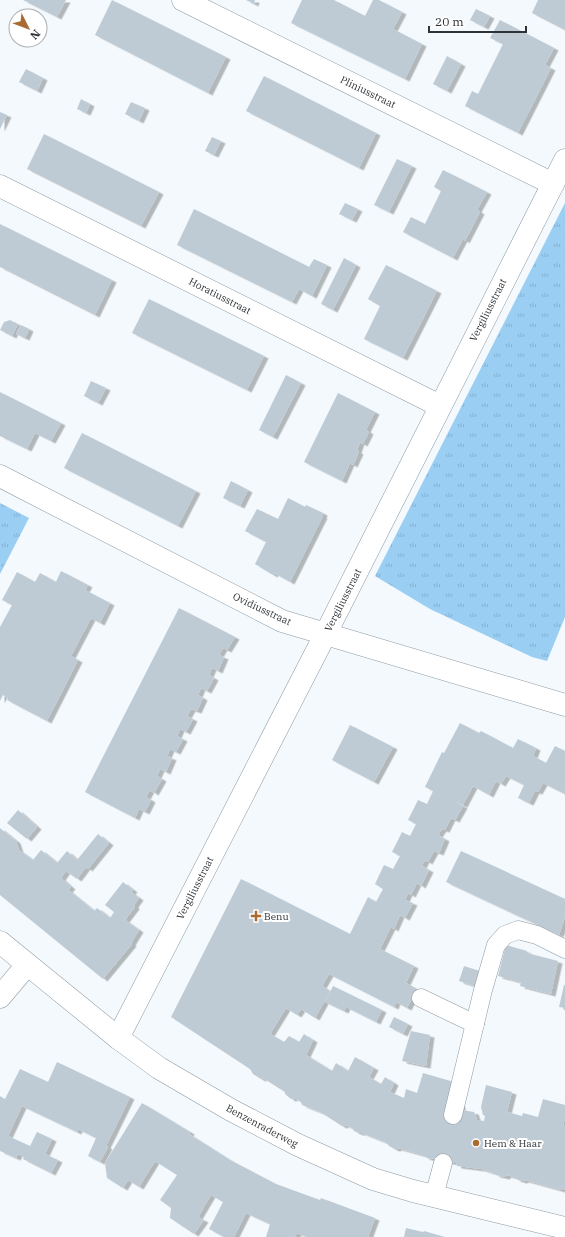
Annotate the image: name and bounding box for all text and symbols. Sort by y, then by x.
north arrow [8,8,48,48]
scale bar [429,8,526,34]
text: 20 m [435,14,464,29]
text: N [27,27,44,43]
street label: Pliniusstraat [338,73,398,111]
street label: Horatiusstraat [187,275,254,317]
street label: Vergiliusstraat [467,276,510,344]
street label: Vergiliusstraat [322,566,365,634]
street label: Ovidiusstraat [231,590,294,628]
street label: Vergiliusstraat [174,854,217,922]
place label: Benu [264,910,289,923]
marker: Benu [251,911,261,921]
street label: Benzenraderweg [224,1102,301,1151]
place label: Hem & Haar [484,1137,542,1150]
marker: Hem & Haar [471,1138,481,1148]

